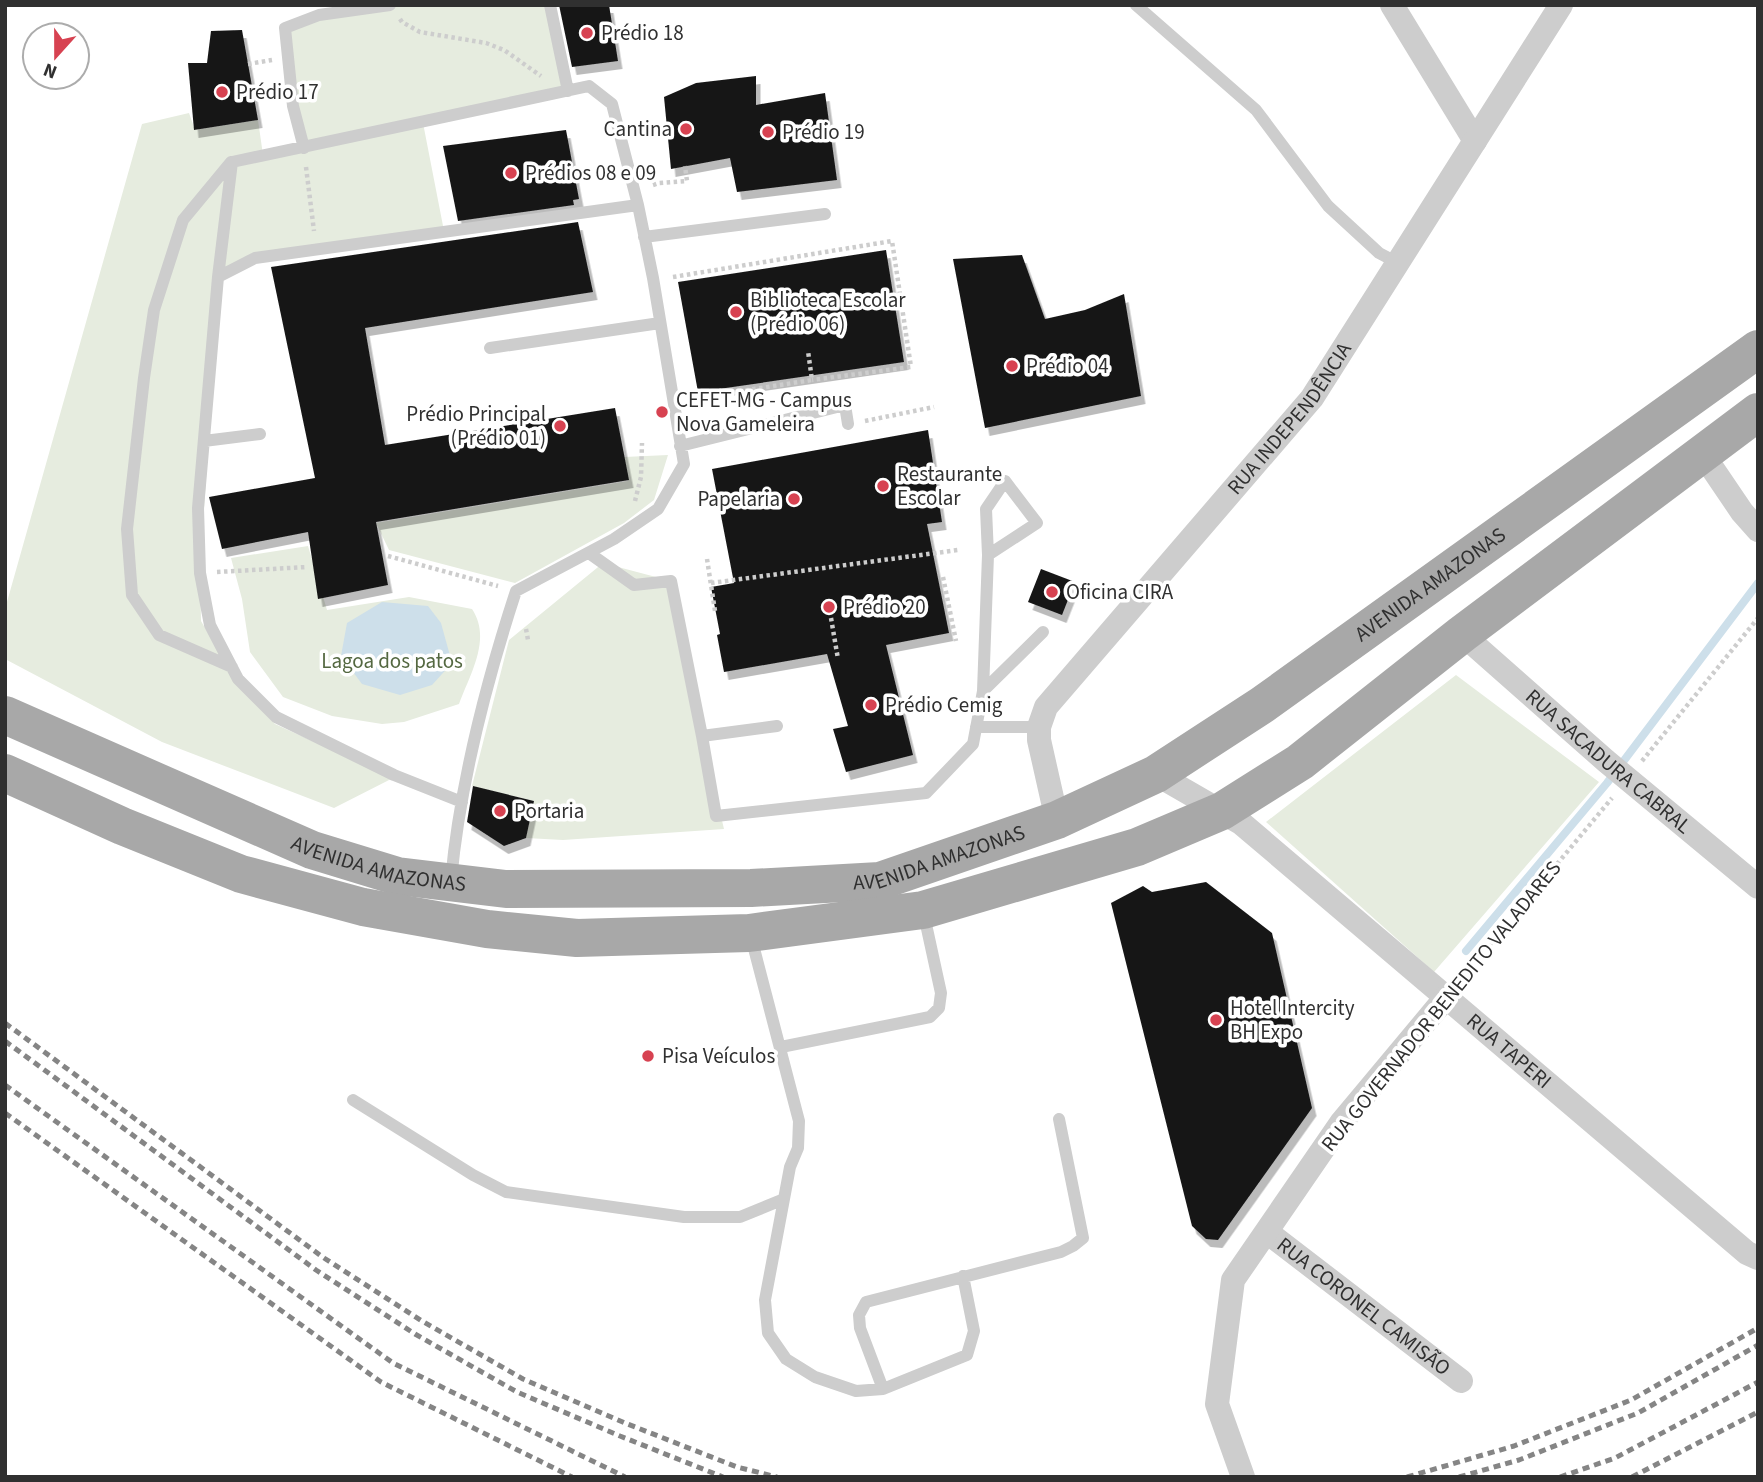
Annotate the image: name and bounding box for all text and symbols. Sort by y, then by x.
place label: Prédio 18 [601,18,684,48]
north arrow [21,21,91,91]
marker: Prédio 18 [579,25,595,41]
text: N [40,56,61,85]
place label: Prédio 17 [236,77,319,107]
marker: Prédio 17 [214,84,230,100]
place label: Cantina [604,114,672,144]
place label: Prédio 19 [782,117,865,147]
marker: Cantina [678,121,694,137]
marker: Prédio 19 [760,124,776,140]
place label: Prédios 08 e 09 [525,158,656,188]
marker: Prédios 08 e 09 [503,165,519,181]
place label: Biblioteca Escolar (Prédio 06) [750,285,906,339]
marker: Biblioteca Escolar (Prédio 06) [728,304,744,320]
street label: RUA INDEPENDÊNCIA [1220,336,1359,501]
place label: Prédio 04 [1026,351,1109,381]
marker: Prédio 04 [1004,358,1020,374]
place label: CEFET-MG - Campus Nova Gameleira [676,385,852,439]
place label: Prédio Principal (Prédio 01) [406,399,546,453]
marker: CEFET-MG - Campus Nova Gameleira [654,404,670,420]
marker: Prédio Principal (Prédio 01) [552,418,568,434]
place label: Restaurante Escolar [897,459,1002,513]
marker: Restaurante Escolar [875,478,891,494]
place label: Papelaria [697,484,780,514]
marker: Papelaria [786,491,802,507]
street label: AVENIDA AMAZONAS [1348,520,1512,649]
place label: Oficina CIRA [1066,577,1174,607]
marker: Oficina CIRA [1044,584,1060,600]
place label: Prédio 20 [843,592,926,622]
marker: Prédio 20 [821,599,837,615]
park label: Lagoa dos patos [321,646,463,676]
street label: RUA SACADURA CABRAL [1519,682,1698,841]
place label: Prédio Cemig [885,690,1003,720]
marker: Prédio Cemig [863,697,879,713]
place label: Portaria [514,796,584,826]
marker: Portaria [492,803,508,819]
street label: AVENIDA AMAZONAS [852,817,1029,897]
street label: AVENIDA AMAZONAS [287,828,468,899]
street label: RUA GOVERNADOR BENEDITO VALADARES [1314,854,1568,1158]
place label: Hotel Intercity BH Expo [1230,993,1355,1047]
street label: RUA TAPERI [1460,1006,1558,1096]
marker: Hotel Intercity BH Expo [1208,1012,1224,1028]
place label: Pisa Veículos [662,1041,775,1071]
marker: Pisa Veículos [640,1048,656,1064]
street label: RUA CORONEL CAMISÃO [1271,1230,1457,1383]

